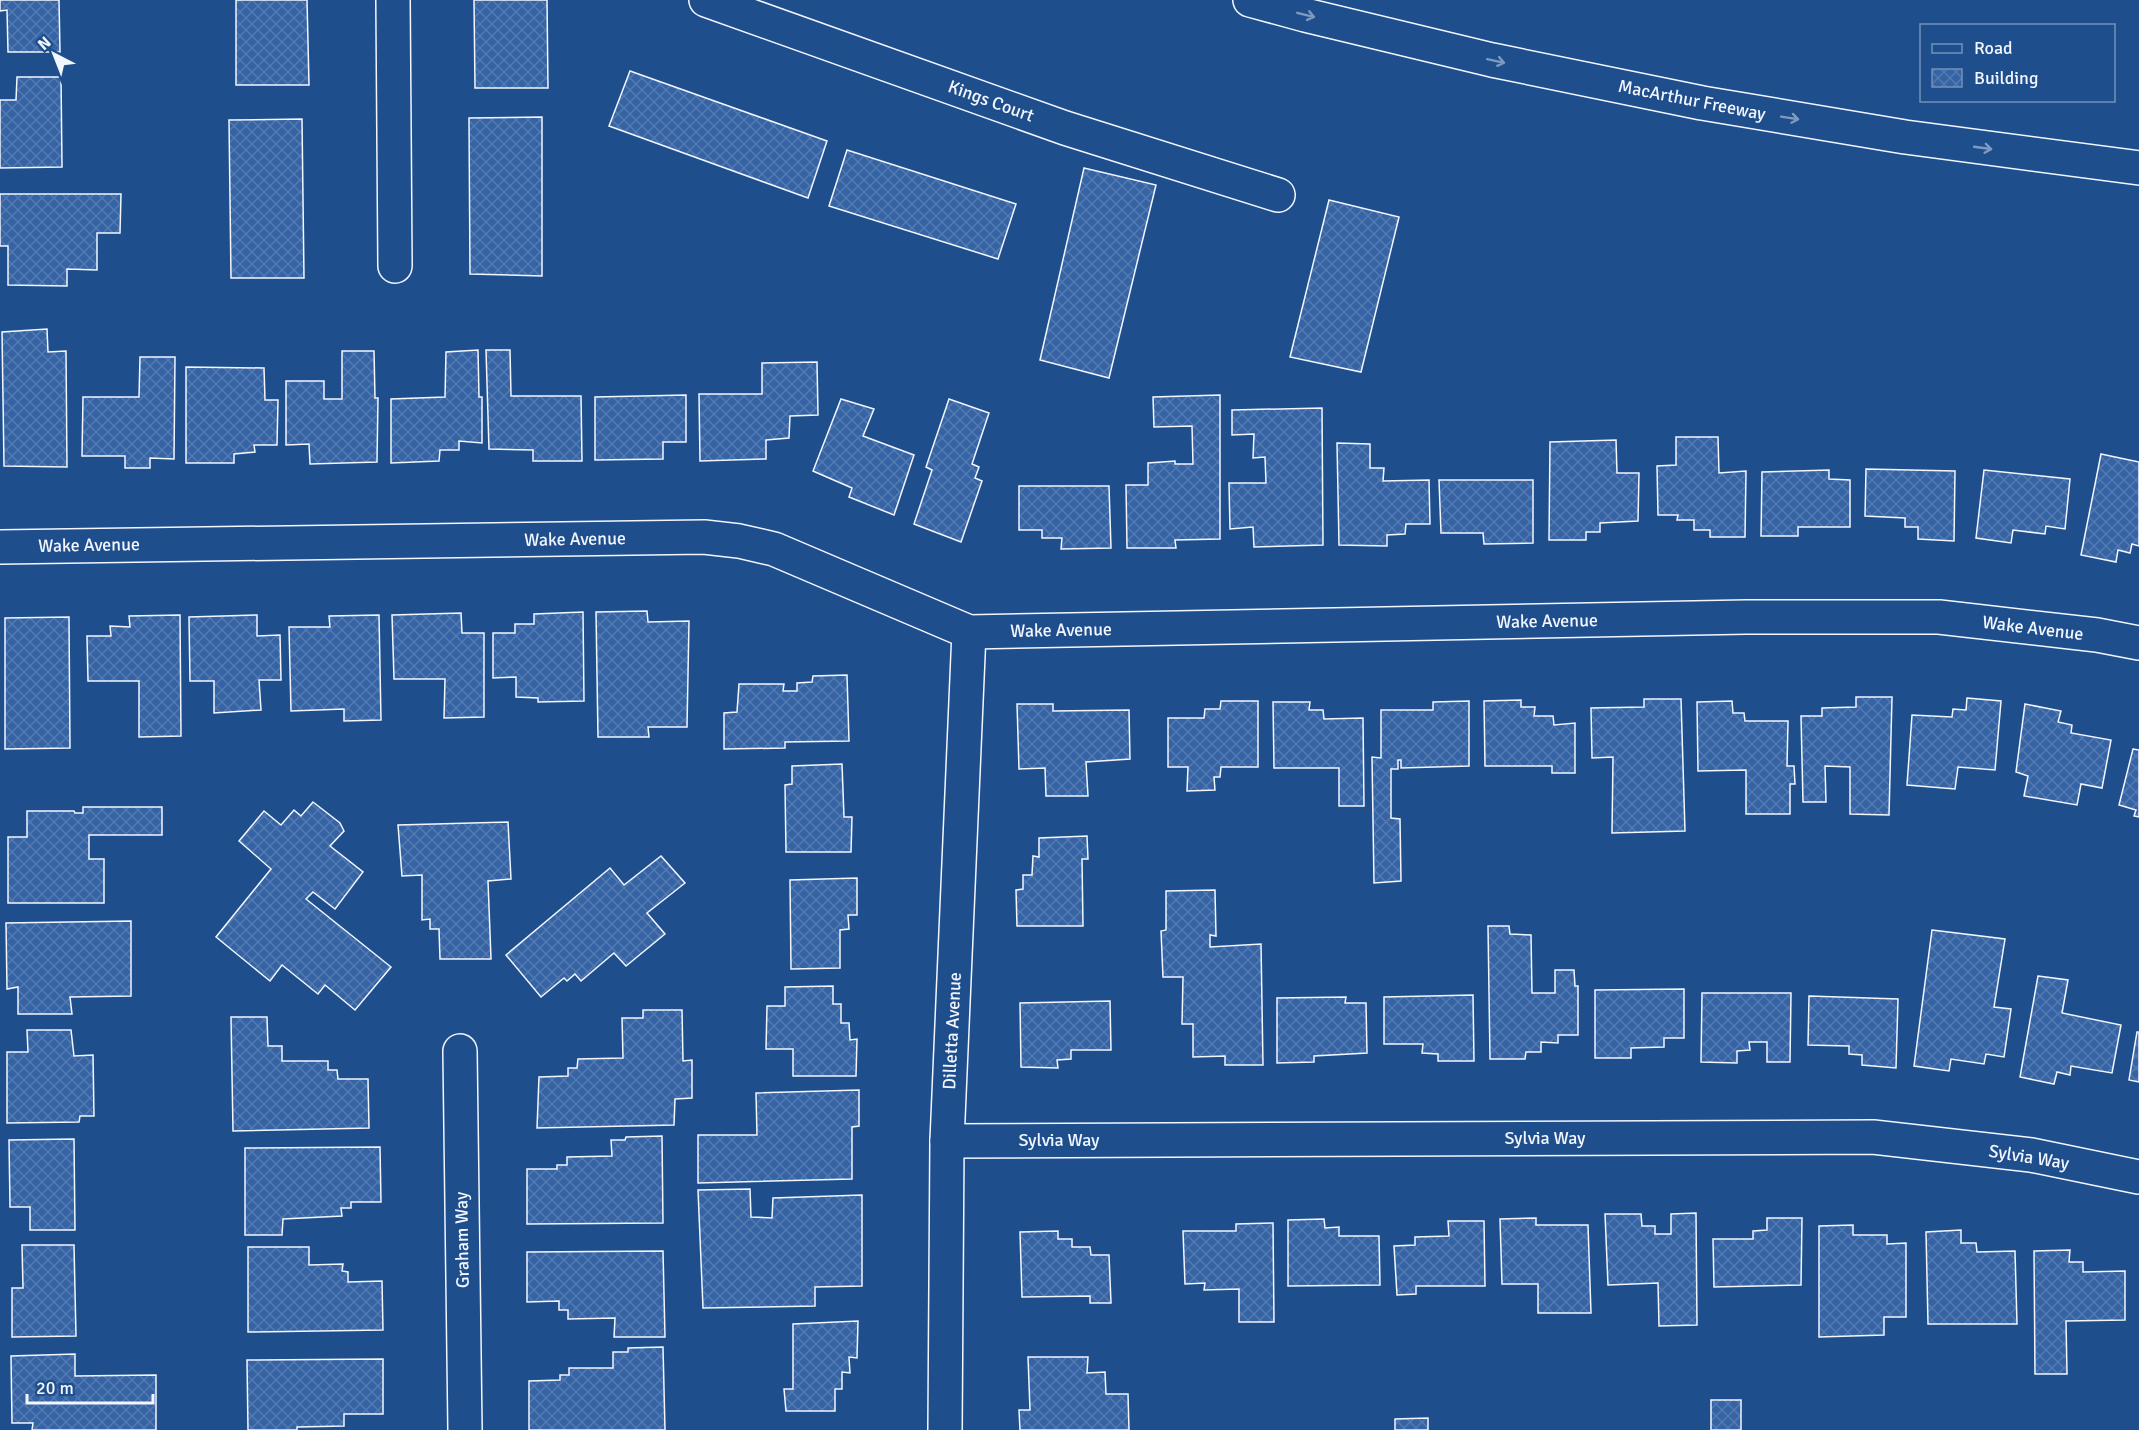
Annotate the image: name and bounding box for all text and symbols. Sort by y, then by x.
one-way arrow [1297,10,1316,22]
north arrow [24,24,84,84]
legend [1920,24,2115,102]
text: N [34,32,55,55]
text: Road [1974,37,2013,59]
one-way arrow [1486,55,1505,67]
text: Building [1974,67,2038,89]
street label: Kings Court [945,75,1037,127]
street label: MacArthur Freeway [1616,75,1768,125]
one-way arrow [1780,112,1800,123]
one-way arrow [1973,142,1993,153]
street label: Wake Avenue [524,527,626,551]
street label: Wake Avenue [38,533,140,557]
street label: Wake Avenue [1496,609,1598,633]
street label: Wake Avenue [1981,611,2085,645]
street label: Wake Avenue [1010,618,1112,642]
street label: Dilletta Avenue [938,972,966,1090]
street label: Sylvia Way [1504,1127,1586,1149]
street label: Sylvia Way [1018,1129,1100,1151]
street label: Sylvia Way [1987,1140,2071,1174]
street label: Graham Way [450,1191,474,1288]
scale bar [27,1367,153,1405]
text: 20 m [36,1377,74,1399]

